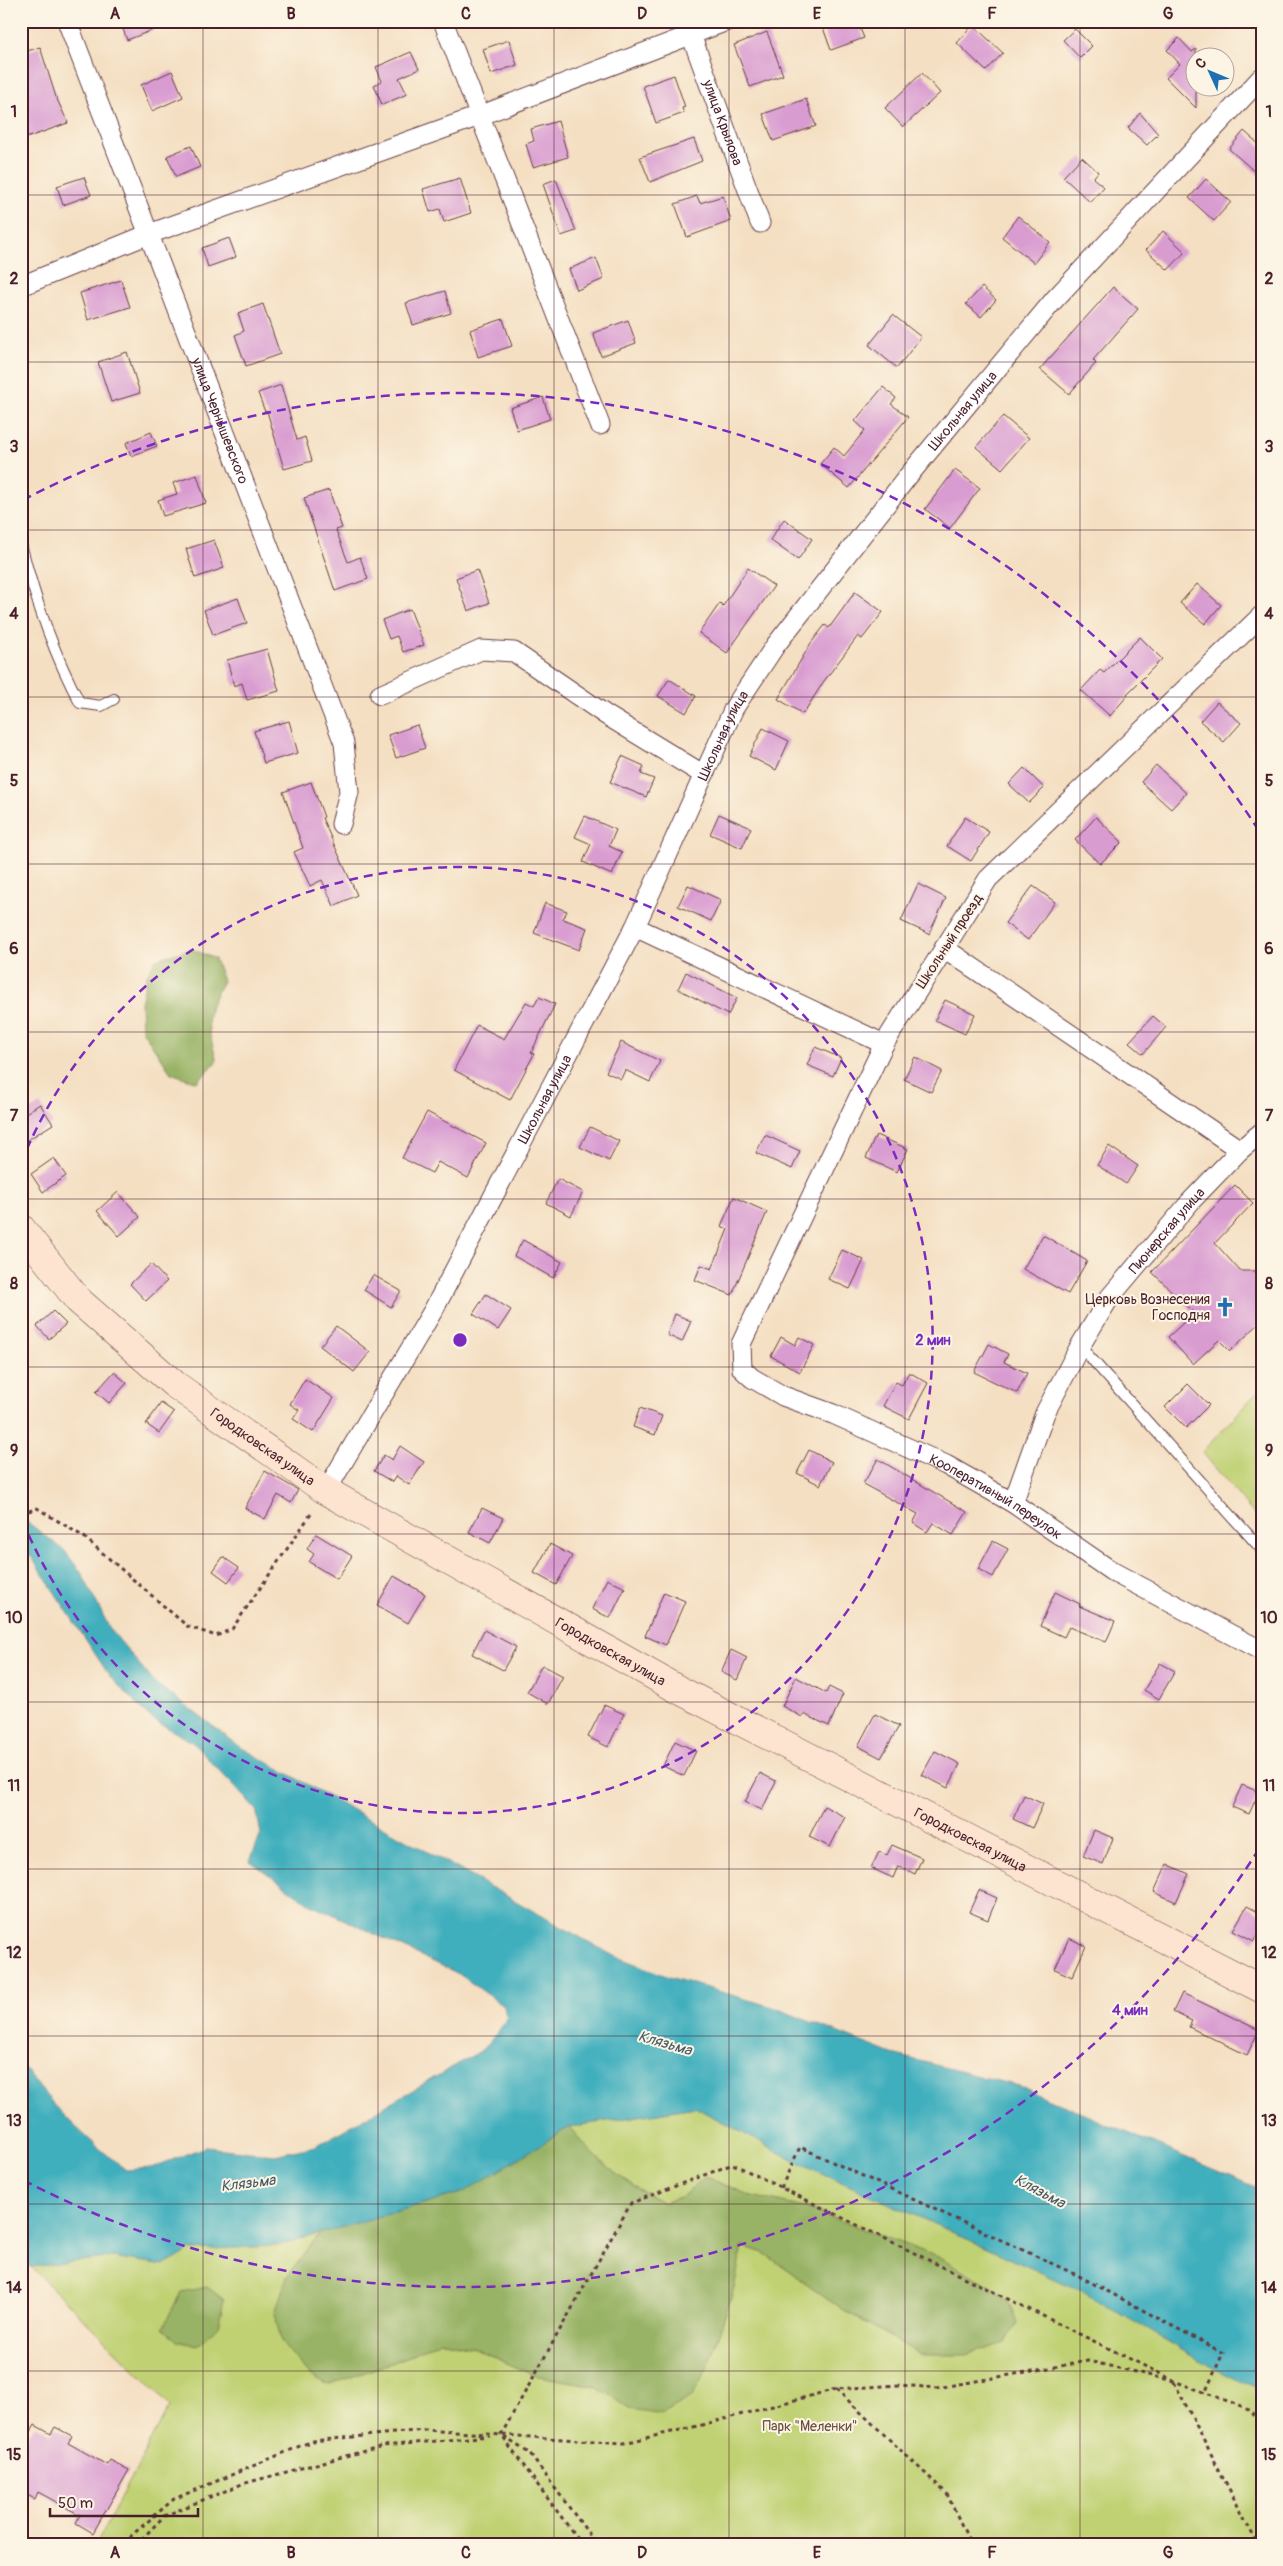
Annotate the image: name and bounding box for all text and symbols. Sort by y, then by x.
text: A [110,4,121,24]
text: B [286,4,296,24]
text: C [461,4,471,24]
text: D [637,4,647,24]
text: E [813,4,822,24]
text: F [987,4,997,24]
text: G [1163,4,1174,24]
north arrow [1186,48,1236,98]
text: С [1192,54,1210,72]
street label: улица Крылова [699,76,746,168]
text: 1 [11,102,17,122]
text: 1 [1266,102,1272,122]
text: 2 [10,269,19,289]
text: 2 [1265,269,1274,289]
street label: улица Чернышевского [188,354,252,487]
street label: Школьная улица [925,368,1001,454]
text: 3 [10,437,19,457]
text: 3 [1265,437,1274,457]
text: 4 [9,604,19,624]
text: 4 [1264,604,1274,624]
street label: Школьная улица [694,687,752,783]
text: 5 [10,771,19,791]
text: 5 [1265,771,1274,791]
street label: Школьный проезд [913,890,987,992]
text: 6 [9,939,19,959]
text: 6 [1264,939,1274,959]
street label: Школьная улица [515,1052,575,1147]
text: 7 [10,1106,19,1126]
text: 7 [1265,1106,1274,1126]
street label: Пионерская улица [1125,1184,1208,1277]
text: 8 [10,1274,18,1294]
text: 8 [1265,1274,1273,1294]
place label: Церковь Вознесения Господня [1086,1291,1210,1324]
church icon: Церковь Вознесения Господня [1214,1296,1236,1318]
centre of rings [451,1331,469,1349]
text: 2 мин [915,1331,951,1350]
street label: Городковская улица [207,1404,318,1490]
text: 9 [10,1441,18,1461]
text: 9 [1265,1441,1273,1461]
street label: Кооперативный переулок [927,1451,1065,1543]
text: 10 [5,1608,23,1628]
text: 10 [1260,1608,1278,1628]
street label: Городковская улица [552,1614,668,1690]
text: 11 [8,1776,20,1796]
text: 11 [1263,1776,1275,1796]
street label: Городковская улица [911,1804,1029,1876]
text: 12 [6,1943,22,1963]
text: 12 [1261,1943,1277,1963]
text: 4 мин [1112,2001,1149,2020]
water label: Клязьма [636,2027,695,2060]
text: 13 [6,2111,22,2131]
text: 13 [1261,2111,1277,2131]
water label: Клязьма [1011,2170,1069,2213]
water label: Клязьма [220,2171,277,2196]
text: 14 [6,2278,22,2298]
text: 14 [1261,2278,1277,2298]
park label: Парк "Меленки" [763,2418,857,2435]
text: 15 [7,2445,22,2465]
text: 15 [1262,2445,1277,2465]
scale bar [50,2486,198,2518]
text: 50 m [58,2494,93,2513]
text: A [110,2543,121,2563]
text: B [286,2543,296,2563]
text: C [461,2543,471,2563]
text: D [637,2543,647,2563]
text: E [813,2543,822,2563]
text: F [987,2543,997,2563]
text: G [1163,2543,1174,2563]

